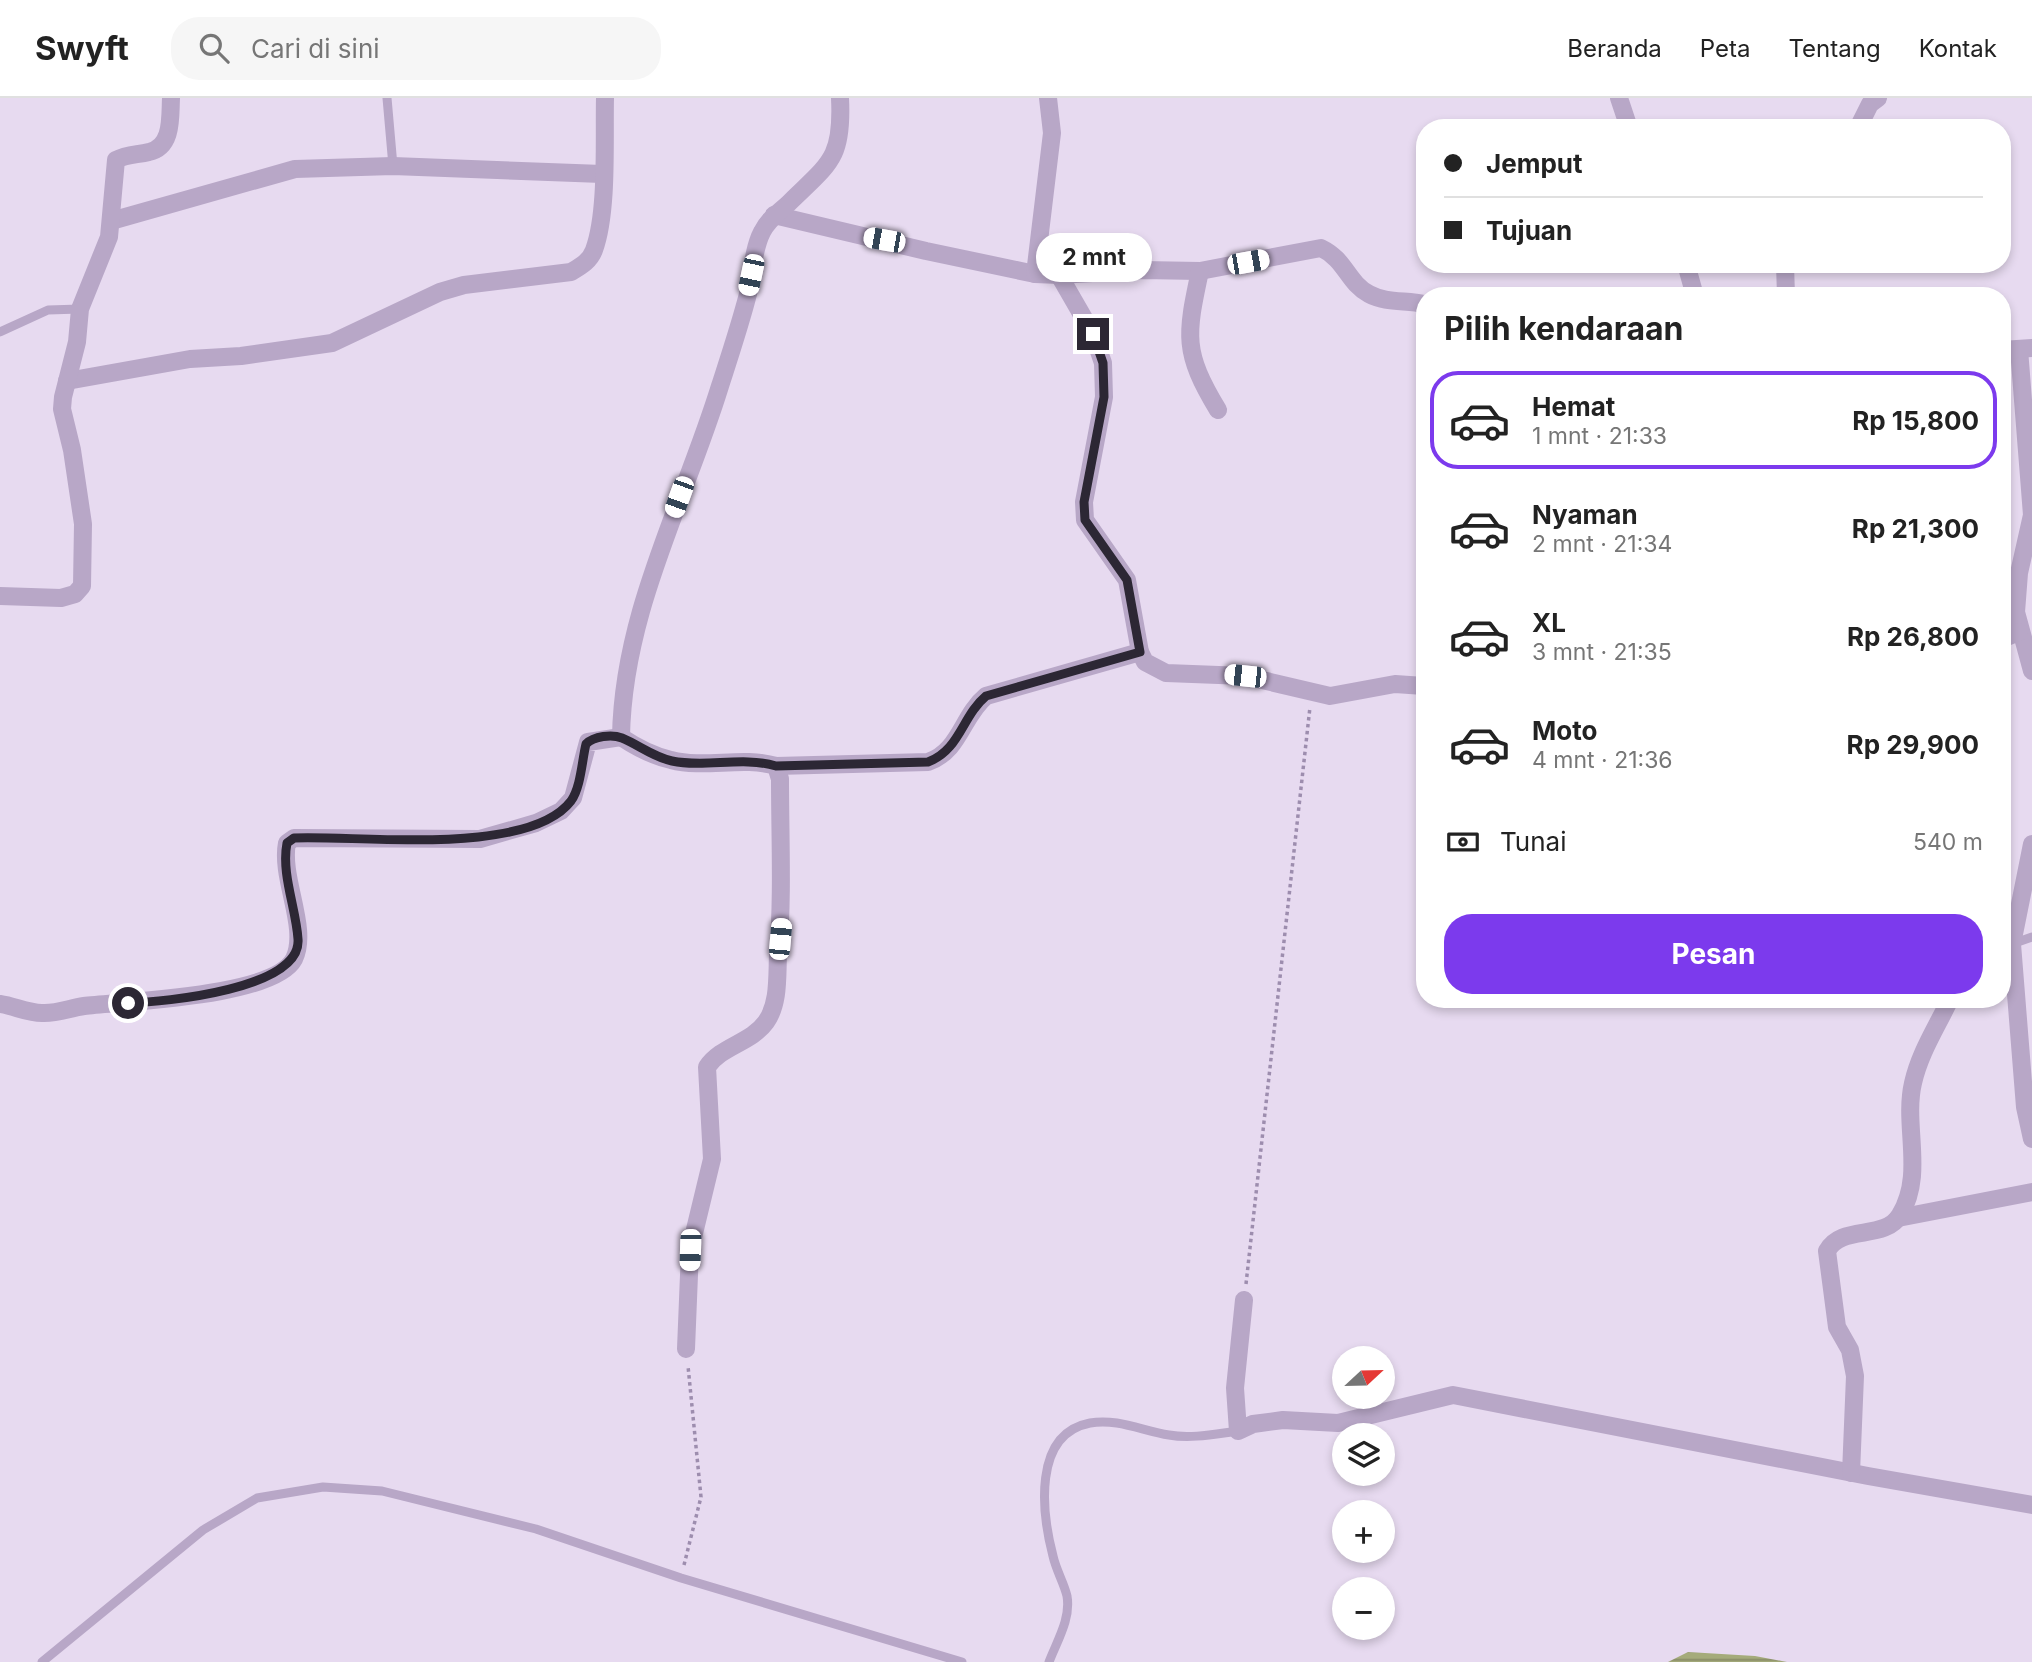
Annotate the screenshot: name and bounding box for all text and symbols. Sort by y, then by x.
search box [171,17,661,80]
text: Swyft [35,28,129,68]
icon: search [195,29,233,67]
text: Cari di sini [251,33,380,64]
text: Beranda [1567,34,1662,63]
text: Peta [1700,34,1750,63]
text: Tentang [1788,34,1881,63]
text: Kontak [1919,34,1997,63]
text: Jemput [1486,148,1583,179]
text: Tujuan [1486,215,1572,246]
car [862,226,907,254]
callout: 2 mnt [1035,232,1151,282]
text: 2 mnt [1062,243,1126,271]
car [1226,248,1271,276]
car [737,252,766,298]
text: Pilih kendaraan [1444,309,1684,348]
route end [1077,318,1109,350]
icon: car [1448,389,1511,452]
text: Hemat [1532,391,1615,422]
text: Rp 15,800 [1852,405,1979,436]
text: 1 mnt · 21:33 [1532,422,1667,450]
car [662,474,697,520]
icon: car [1448,497,1511,560]
text: Nyaman [1532,499,1638,530]
text: Rp 21,300 [1852,513,1979,544]
text: 2 mnt · 21:34 [1532,530,1672,558]
icon: car [1448,605,1511,668]
text: XL [1532,607,1566,638]
text: Rp 26,800 [1847,621,1979,652]
text: 3 mnt · 21:35 [1532,638,1672,666]
car [1224,663,1267,689]
icon: car [1448,713,1511,776]
text: Moto [1532,715,1597,746]
text: Rp 29,900 [1847,729,1979,760]
text: 4 mnt · 21:36 [1532,746,1673,774]
icon: cash [1444,823,1482,861]
text: Tunai [1500,826,1567,857]
text: 540 m [1913,828,1983,856]
button: Pesan [1444,914,1983,994]
car [768,917,793,961]
route start [112,987,144,1019]
car [679,1229,702,1271]
north arrow [1332,1346,1395,1409]
map controls [1332,1346,1395,1640]
button: layers [1332,1423,1395,1486]
button: + [1332,1500,1395,1563]
button: − [1332,1577,1395,1640]

